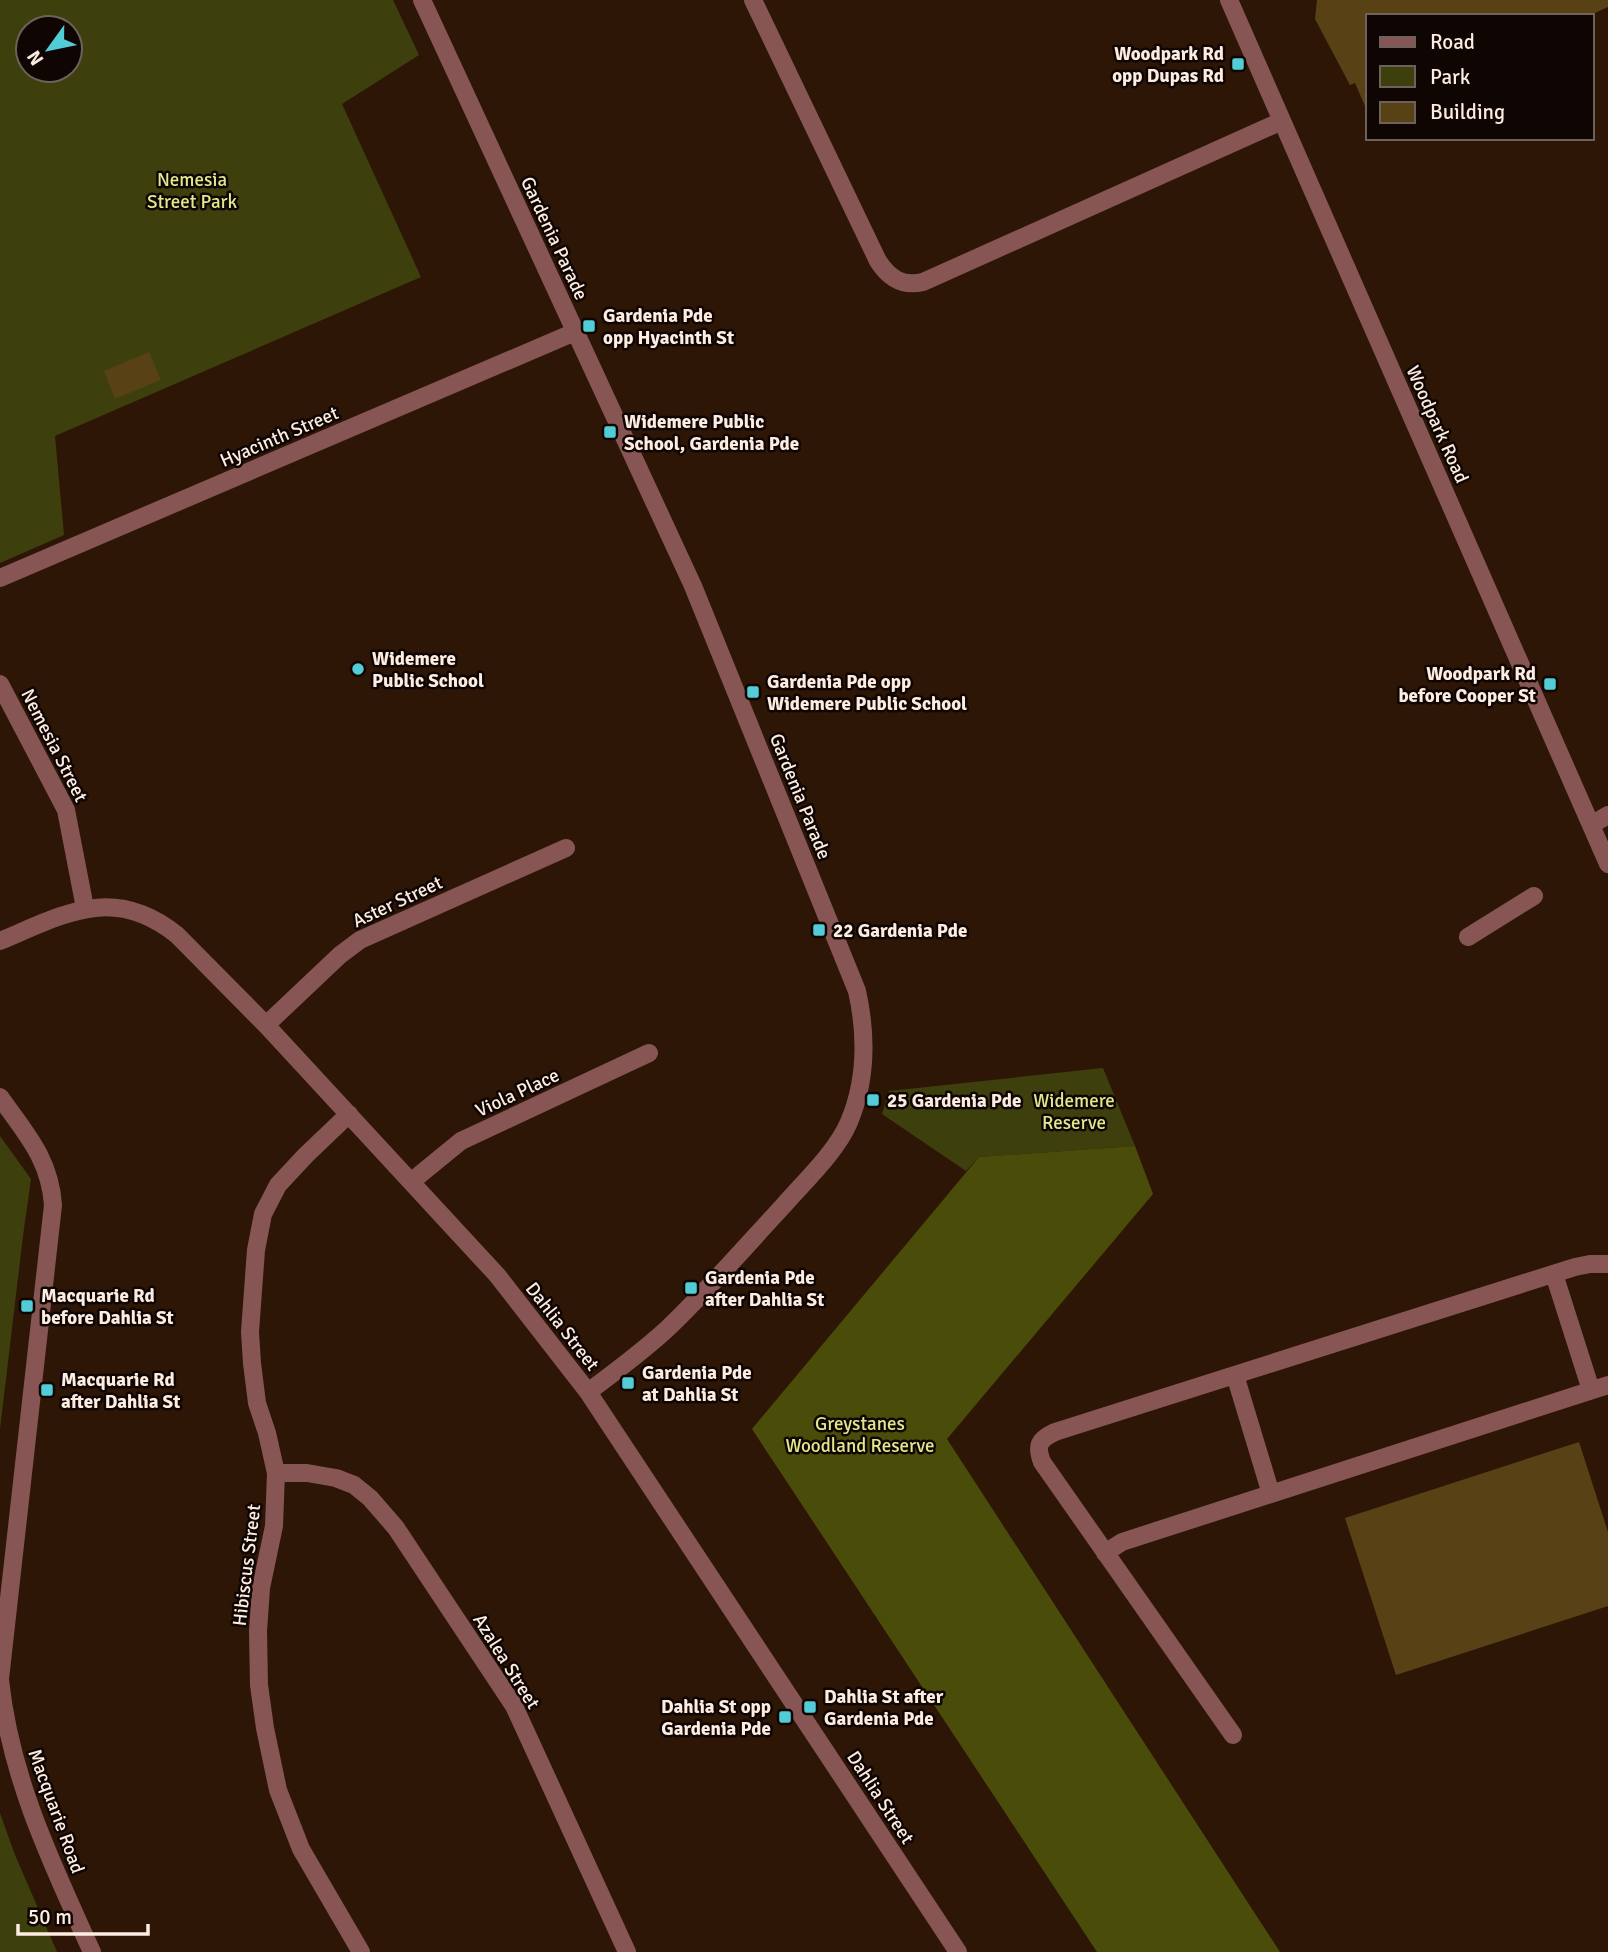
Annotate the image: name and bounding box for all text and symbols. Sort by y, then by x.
north arrow [14,14,84,84]
legend [1366,14,1594,140]
text: Road [1430,29,1475,55]
place label: Woodpark Rd opp Dupas Rd [1112,42,1224,88]
text: N [22,46,49,70]
marker: Woodpark Rd opp Dupas Rd [1230,56,1246,72]
text: Park [1430,64,1471,90]
text: Building [1430,99,1505,125]
park label: Nemesia Street Park [147,168,238,214]
street label: Gardenia Parade [515,173,593,304]
place label: Gardenia Pde opp Hyacinth St [603,304,734,350]
marker: Gardenia Pde opp Hyacinth St [581,318,597,334]
street label: Woodpark Road [1400,362,1474,487]
street label: Hyacinth Street [217,401,343,473]
place label: Widemere Public School, Gardenia Pde [624,410,799,456]
marker: Widemere Public School, Gardenia Pde [602,424,618,440]
place label: Widemere Public School [372,647,484,693]
marker: Widemere Public School [350,661,366,677]
place label: Woodpark Rd before Cooper St [1398,662,1536,708]
place label: Gardenia Pde opp Widemere Public School [767,670,967,716]
marker: Woodpark Rd before Cooper St [1542,676,1558,692]
marker: Gardenia Pde opp Widemere Public School [745,684,761,700]
street label: Nemesia Street [15,685,93,806]
street label: Gardenia Parade [764,730,836,863]
street label: Aster Street [349,870,447,933]
place label: 22 Gardenia Pde [833,919,967,943]
marker: 22 Gardenia Pde [811,922,827,938]
street label: Viola Place [472,1063,563,1123]
place label: 25 Gardenia Pde [887,1089,1021,1113]
park label: Widemere Reserve [1033,1089,1115,1135]
marker: 25 Gardenia Pde [865,1092,881,1108]
place label: Gardenia Pde after Dahlia St [705,1266,824,1312]
street label: Dahlia Street [520,1277,605,1376]
marker: Gardenia Pde after Dahlia St [683,1280,699,1296]
place label: Macquarie Rd before Dahlia St [41,1284,174,1330]
marker: Macquarie Rd before Dahlia St [19,1298,35,1314]
place label: Gardenia Pde at Dahlia St [642,1361,752,1407]
place label: Macquarie Rd after Dahlia St [61,1368,180,1414]
marker: Gardenia Pde at Dahlia St [620,1375,636,1391]
marker: Macquarie Rd after Dahlia St [39,1382,55,1398]
park label: Greystanes Woodland Reserve [785,1412,935,1458]
street label: Hibiscus Street [228,1502,266,1628]
street label: Azalea Street [467,1609,545,1714]
place label: Dahlia St after Gardenia Pde [824,1685,944,1731]
place label: Dahlia St opp Gardenia Pde [661,1695,771,1741]
marker: Dahlia St after Gardenia Pde [802,1699,818,1715]
marker: Dahlia St opp Gardenia Pde [777,1709,793,1725]
street label: Macquarie Road [22,1746,90,1877]
street label: Dahlia Street [841,1747,919,1849]
scale bar [18,1892,147,1936]
text: 50 m [28,1904,72,1930]

